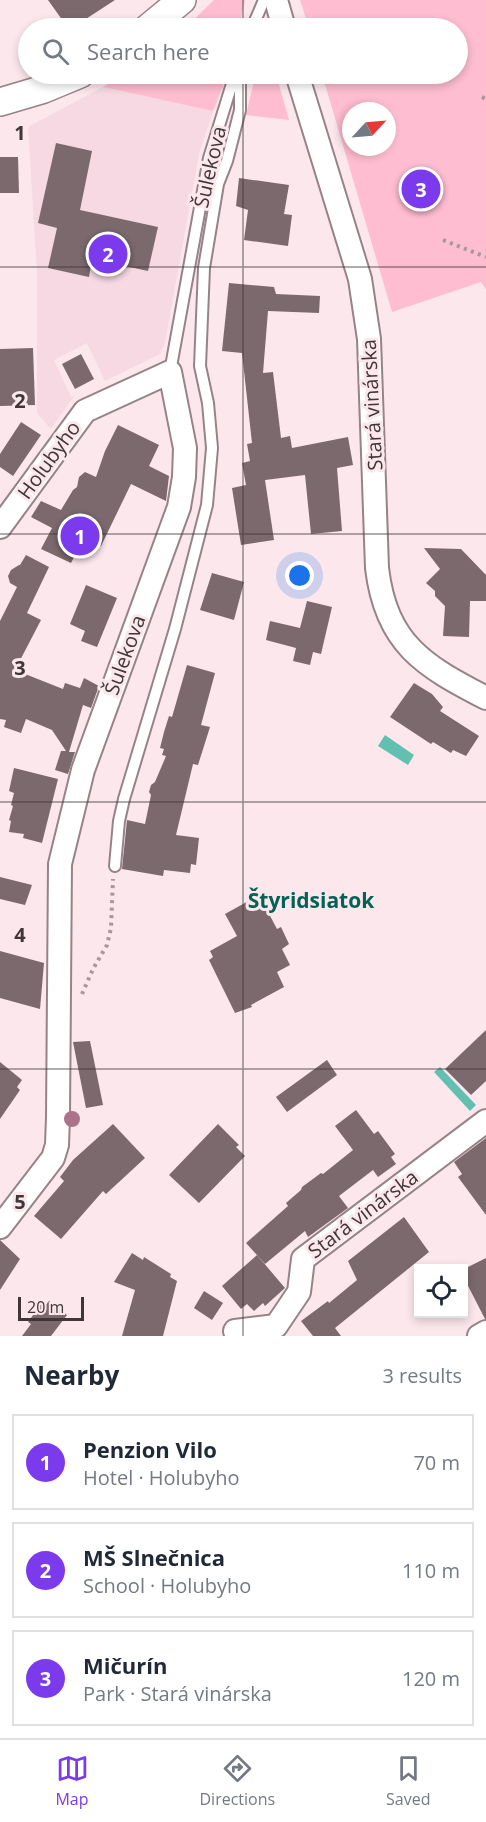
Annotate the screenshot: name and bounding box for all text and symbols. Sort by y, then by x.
search box [18,18,468,84]
icon: search [39,35,72,68]
text: Search here [87,36,210,66]
north arrow [342,102,396,156]
text: 1 [14,119,26,146]
street label: Šulekova [187,123,232,210]
pin: 3 [402,166,440,212]
pin: 2 [88,232,128,276]
street label: Stará vinárska [355,339,388,471]
text: 2 [14,387,26,414]
street label: Holubyho [11,415,86,504]
pin: 1 [60,514,100,558]
your location [285,561,314,590]
street label: Šulekova [98,611,151,699]
text: 3 [14,654,26,681]
district label: Štyridsiatok [248,886,375,914]
text: 4 [14,921,26,948]
street label: Stará vinárska [302,1163,423,1264]
text: 5 [14,1188,26,1215]
map controls [414,1264,468,1318]
button: locate [414,1264,468,1318]
scale bar [18,1294,84,1322]
text: 20 m [27,1296,64,1318]
text: Nearby [24,1357,119,1393]
text: 3 results [382,1362,462,1389]
text: Penzion Vilo [83,1434,217,1464]
text: 1 [40,1449,51,1476]
text: 70 m [413,1449,460,1476]
text: Hotel · Holubyho [83,1464,239,1491]
text: MŠ Slnečnica [83,1542,225,1572]
text: 2 [40,1557,51,1584]
text: 110 m [402,1557,460,1584]
text: School · Holubyho [83,1572,251,1599]
text: Mičurín [83,1650,167,1680]
text: 3 [40,1665,51,1692]
text: 120 m [402,1665,460,1692]
text: Park · Stará vinárska [83,1680,272,1707]
tab: Map [55,1752,89,1810]
tab: Directions [199,1752,275,1810]
tab: Saved [386,1752,431,1810]

